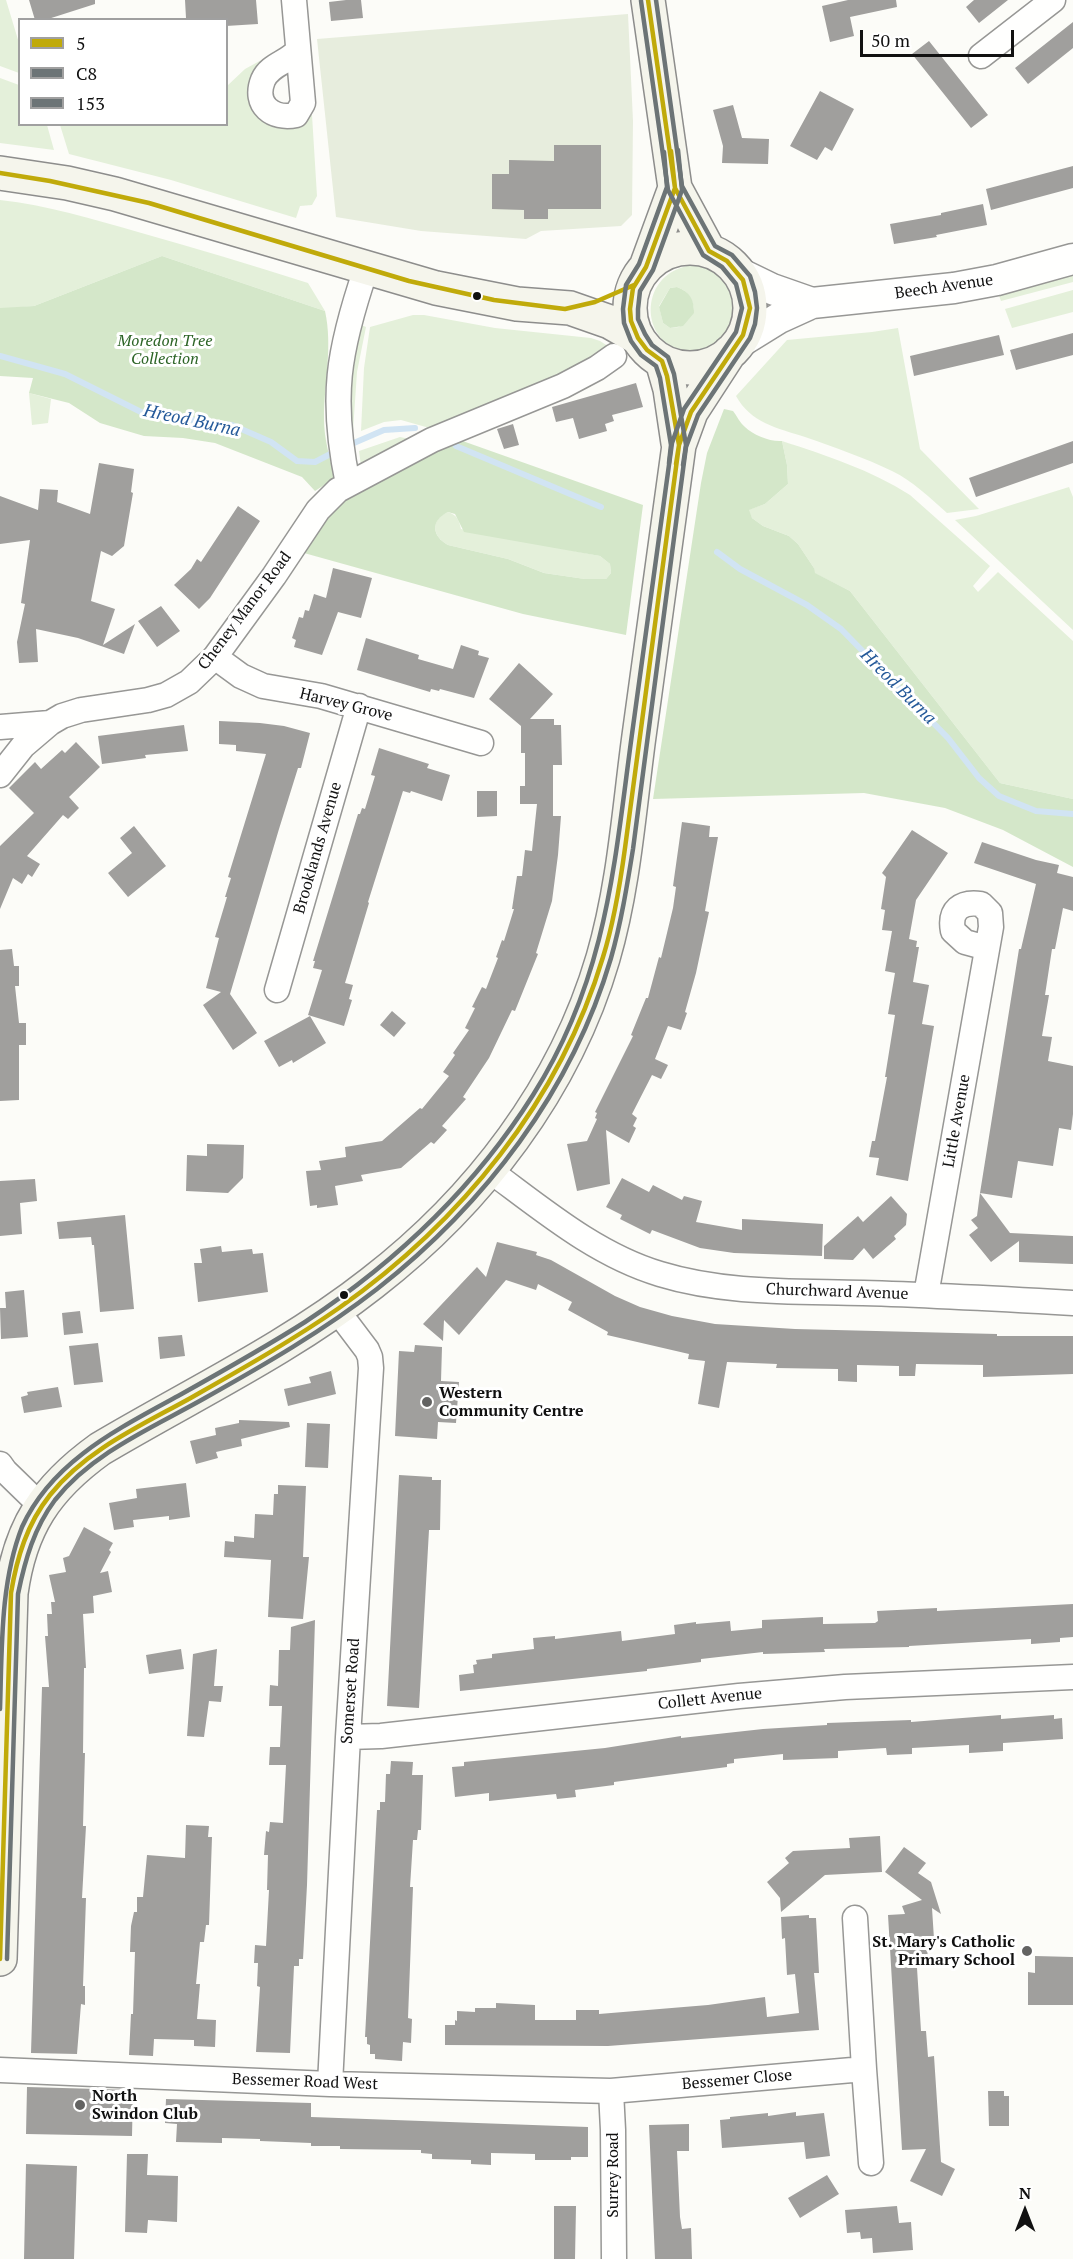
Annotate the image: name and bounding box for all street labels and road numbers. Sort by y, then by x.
street label: Beech Avenue [894,271,994,303]
street label: Cheney Manor Road [194,548,296,674]
street label: Harvey Grove [297,684,395,726]
street label: Brooklands Avenue [290,780,346,916]
street label: Little Avenue [939,1073,975,1169]
street label: Churchward Avenue [765,1280,909,1304]
street label: Somerset Road [338,1637,364,1745]
street label: Collett Avenue [657,1684,763,1714]
street label: Bessemer Close [681,2066,793,2094]
street label: Bessemer Road West [232,2070,378,2094]
street label: Surrey Road [603,2132,623,2218]

